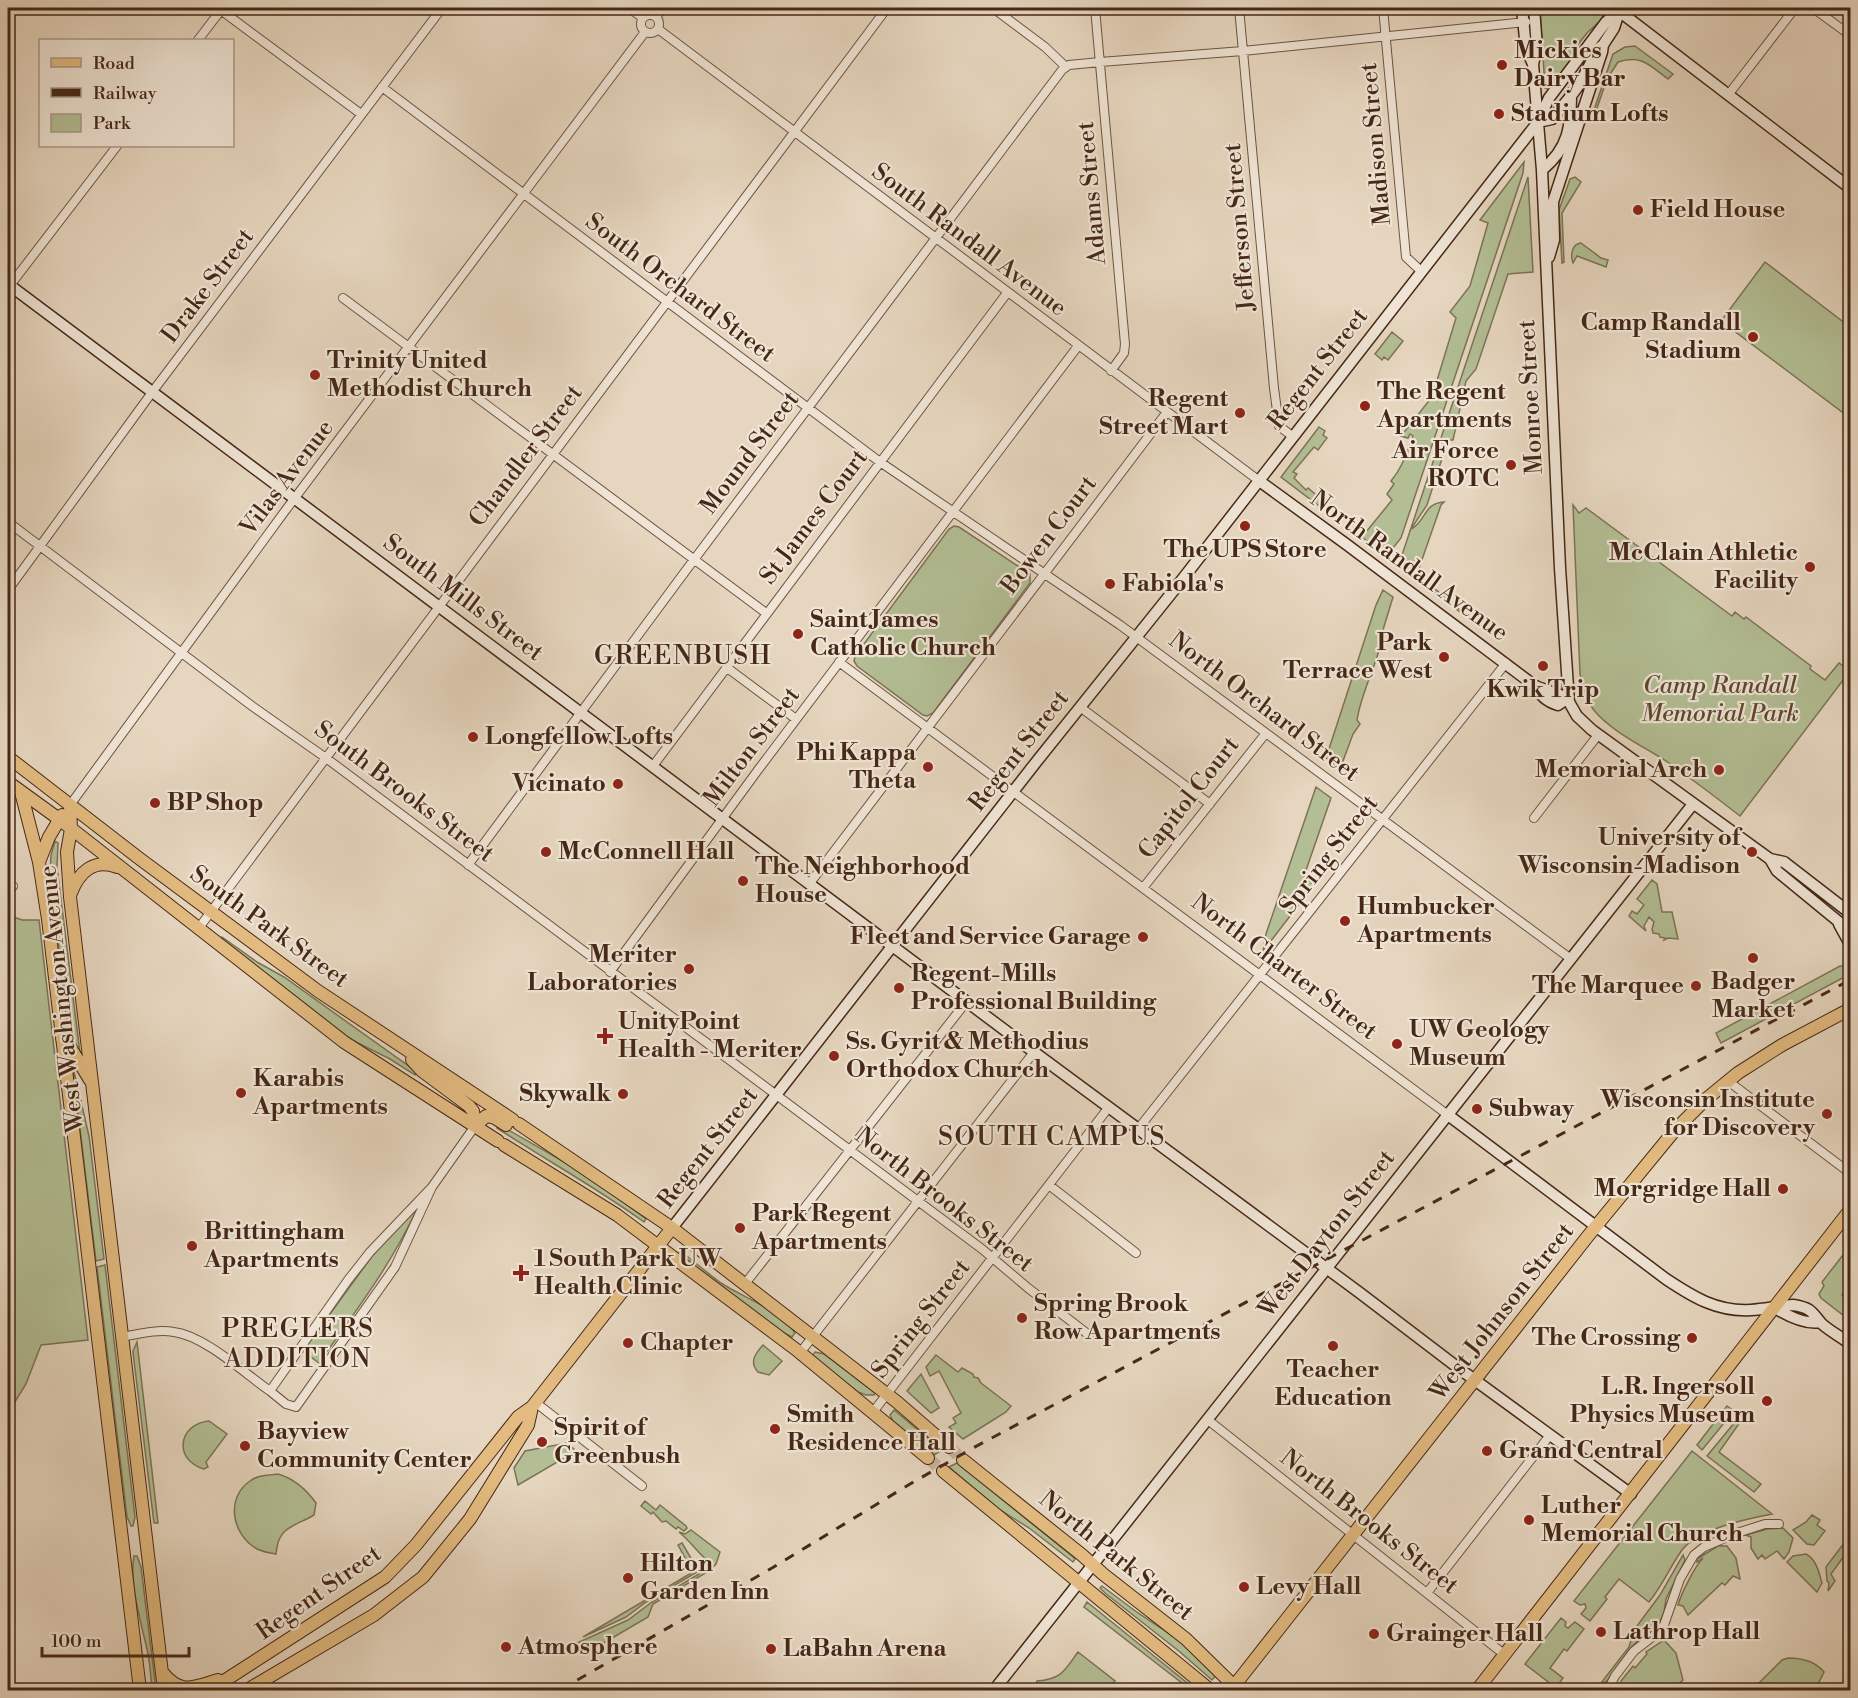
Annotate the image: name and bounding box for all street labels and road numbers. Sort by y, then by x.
street label: Madison Street [1354,61,1398,227]
street label: Adams Street [1071,120,1113,267]
street label: Jefferson Street [1218,141,1262,313]
street label: South Randall Avenue [865,157,1073,323]
street label: South Orchard Street [579,207,781,370]
street label: Drake Street [155,222,261,349]
street label: Regent Street [1261,302,1375,436]
street label: Monroe Street [1512,318,1550,475]
street label: Chandler Street [463,378,590,533]
street label: Mound Street [694,385,806,521]
street label: Vilas Avenue [233,414,340,543]
street label: St James Court [753,443,875,590]
street label: Bowen Court [994,469,1104,601]
street label: North Randall Avenue [1304,484,1514,648]
street label: South Mills Street [377,528,549,668]
street label: North Orchard Street [1163,625,1366,789]
street label: Milton Street [697,681,807,813]
street label: Regent Street [962,684,1076,818]
street label: South Brooks Street [308,715,500,870]
street label: Capitol Court [1132,730,1246,865]
street label: Spring Street [1273,789,1385,921]
street label: South Park Street [184,859,355,995]
street label: West Washington Avenue [33,864,91,1135]
street label: North Charter Street [1185,887,1383,1047]
street label: Regent Street [651,1081,765,1215]
street label: North Brooks Street [849,1121,1040,1279]
street label: West Dayton Street [1251,1144,1402,1325]
street label: West Johnson Street [1423,1217,1581,1408]
street label: Spring Street [865,1253,977,1385]
street label: North Brooks Street [1274,1443,1465,1601]
street label: North Park Street [1033,1484,1200,1628]
street label: Regent Street [251,1539,388,1647]

